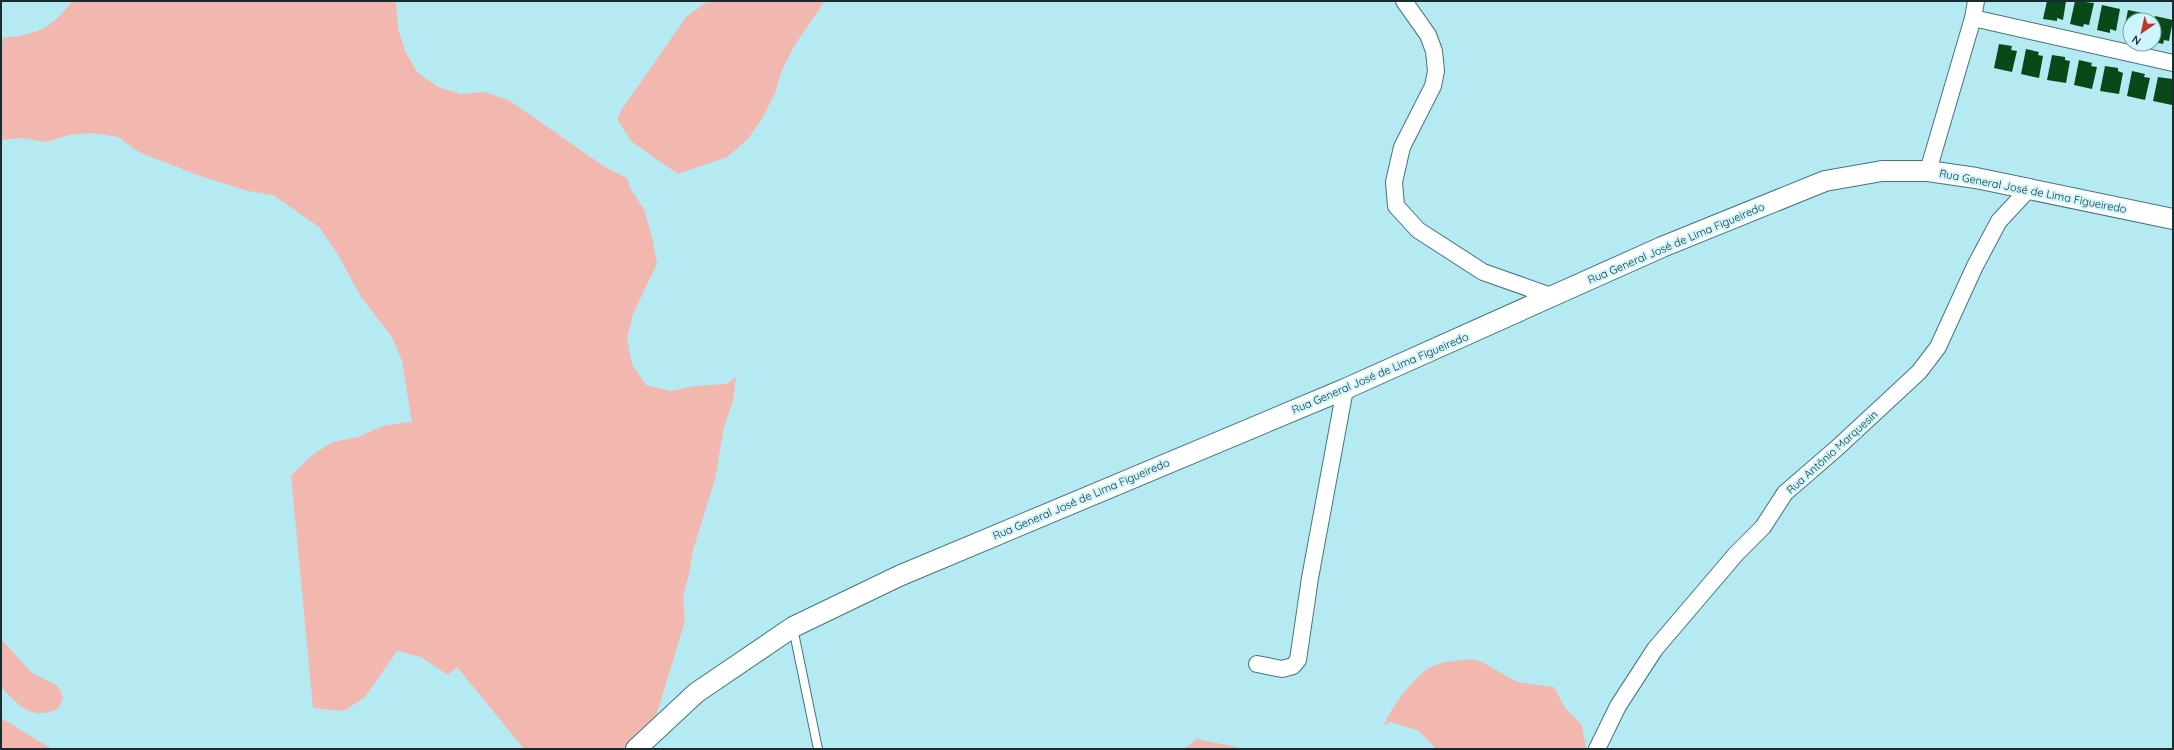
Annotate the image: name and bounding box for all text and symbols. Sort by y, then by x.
north arrow [2122,12,2162,52]
text: N [2129,32,2144,48]
street label: Rua General José de Lima Figueiredo [1938,166,2128,216]
street label: Rua General José de Lima Figueiredo [1585,199,1767,287]
street label: Rua General José de Lima Figueiredo [1289,329,1471,417]
street label: Rua Antônio Marquesin [1783,407,1881,497]
street label: Rua General José de Lima Figueiredo [990,455,1172,543]

